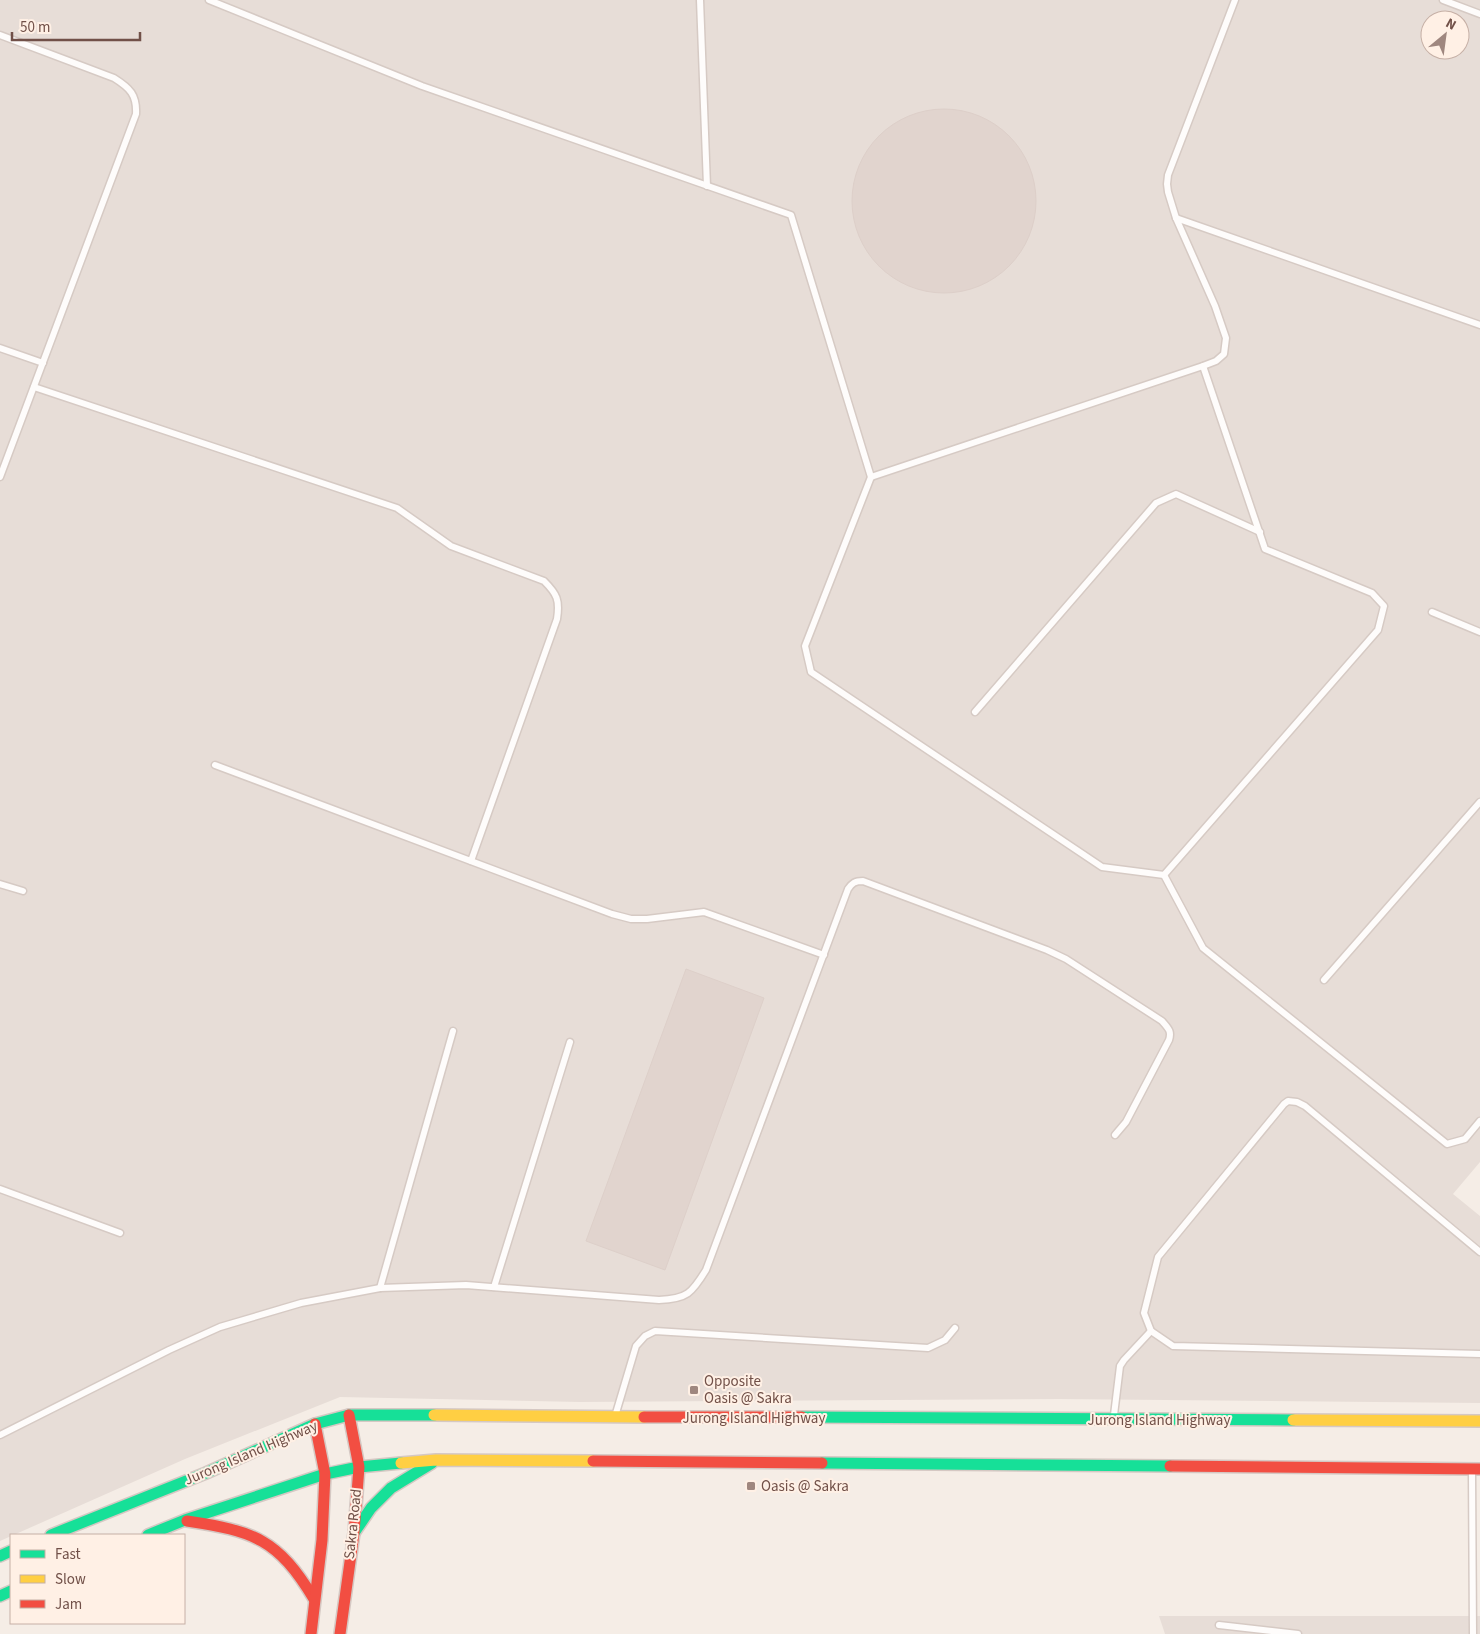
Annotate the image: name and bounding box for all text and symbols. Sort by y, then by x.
scale bar [12,10,140,42]
north arrow [1420,10,1470,60]
text: N [1442,14,1460,36]
text: 50 m [20,17,50,38]
place label: Opposite Oasis @ Sakra [704,1371,792,1409]
marker: Opposite Oasis @ Sakra [688,1384,700,1396]
street label: Jurong Island Highway [683,1408,825,1429]
street label: Jurong Island Highway [1088,1410,1230,1431]
street label: Jurong Island Highway [181,1415,321,1491]
place label: Oasis @ Sakra [761,1476,849,1497]
marker: Oasis @ Sakra [745,1480,757,1492]
street label: Sakra Road [339,1488,367,1560]
legend [10,1534,185,1624]
text: Fast [55,1544,81,1565]
text: Slow [55,1569,86,1590]
text: Jam [55,1594,82,1615]

